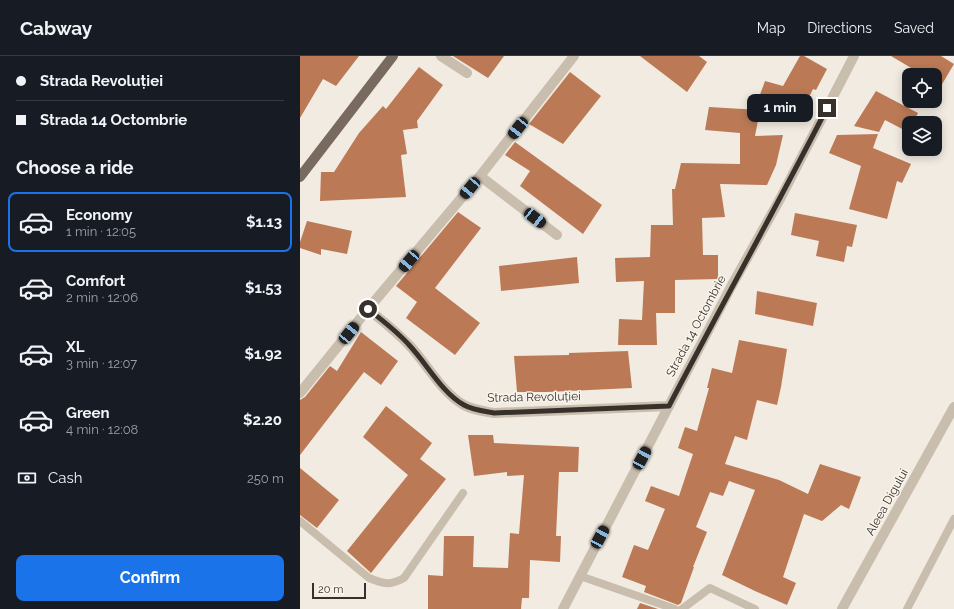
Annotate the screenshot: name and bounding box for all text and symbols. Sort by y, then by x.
text: Cabway [20,17,92,39]
text: Map [757,20,785,36]
text: Directions [807,20,872,36]
text: Saved [894,20,934,36]
map controls [902,68,942,156]
button: locate [902,68,942,108]
text: Strada Revoluției [40,72,163,90]
callout: 1 min [747,94,813,122]
route end [818,99,836,117]
text: 1 min [764,100,796,115]
text: Strada 14 Octombrie [40,111,187,129]
car [506,115,530,141]
button: layers [902,116,942,156]
text: Choose a ride [16,157,134,178]
car [458,175,482,201]
icon: car [18,204,54,240]
text: Economy [66,206,133,224]
car [522,206,548,230]
text: $1.13 [246,213,282,231]
text: 1 min · 12:05 [66,224,136,239]
car [397,248,421,274]
icon: car [18,270,54,306]
text: Comfort [66,272,125,290]
street label: Strada 14 Octombrie [663,273,729,379]
text: $1.53 [245,279,282,297]
text: 2 min · 12:06 [66,290,138,305]
route start [359,300,377,318]
car [337,320,361,346]
icon: car [18,336,54,372]
text: XL [66,338,84,356]
text: $1.92 [244,345,282,363]
text: 3 min · 12:07 [66,356,137,371]
street label: Strada Revoluției [487,389,581,405]
icon: car [18,402,54,438]
text: Green [66,404,110,422]
text: $2.20 [243,411,282,429]
text: 4 min · 12:08 [66,422,138,437]
car [631,445,653,471]
street label: Aleea Digului [863,466,911,538]
icon: cash [16,467,38,489]
text: Cash [48,469,82,487]
text: 250 m [247,471,284,486]
car [589,524,611,550]
button: Confirm [16,555,284,601]
scale bar [312,581,366,600]
text: 20 m [318,583,343,596]

